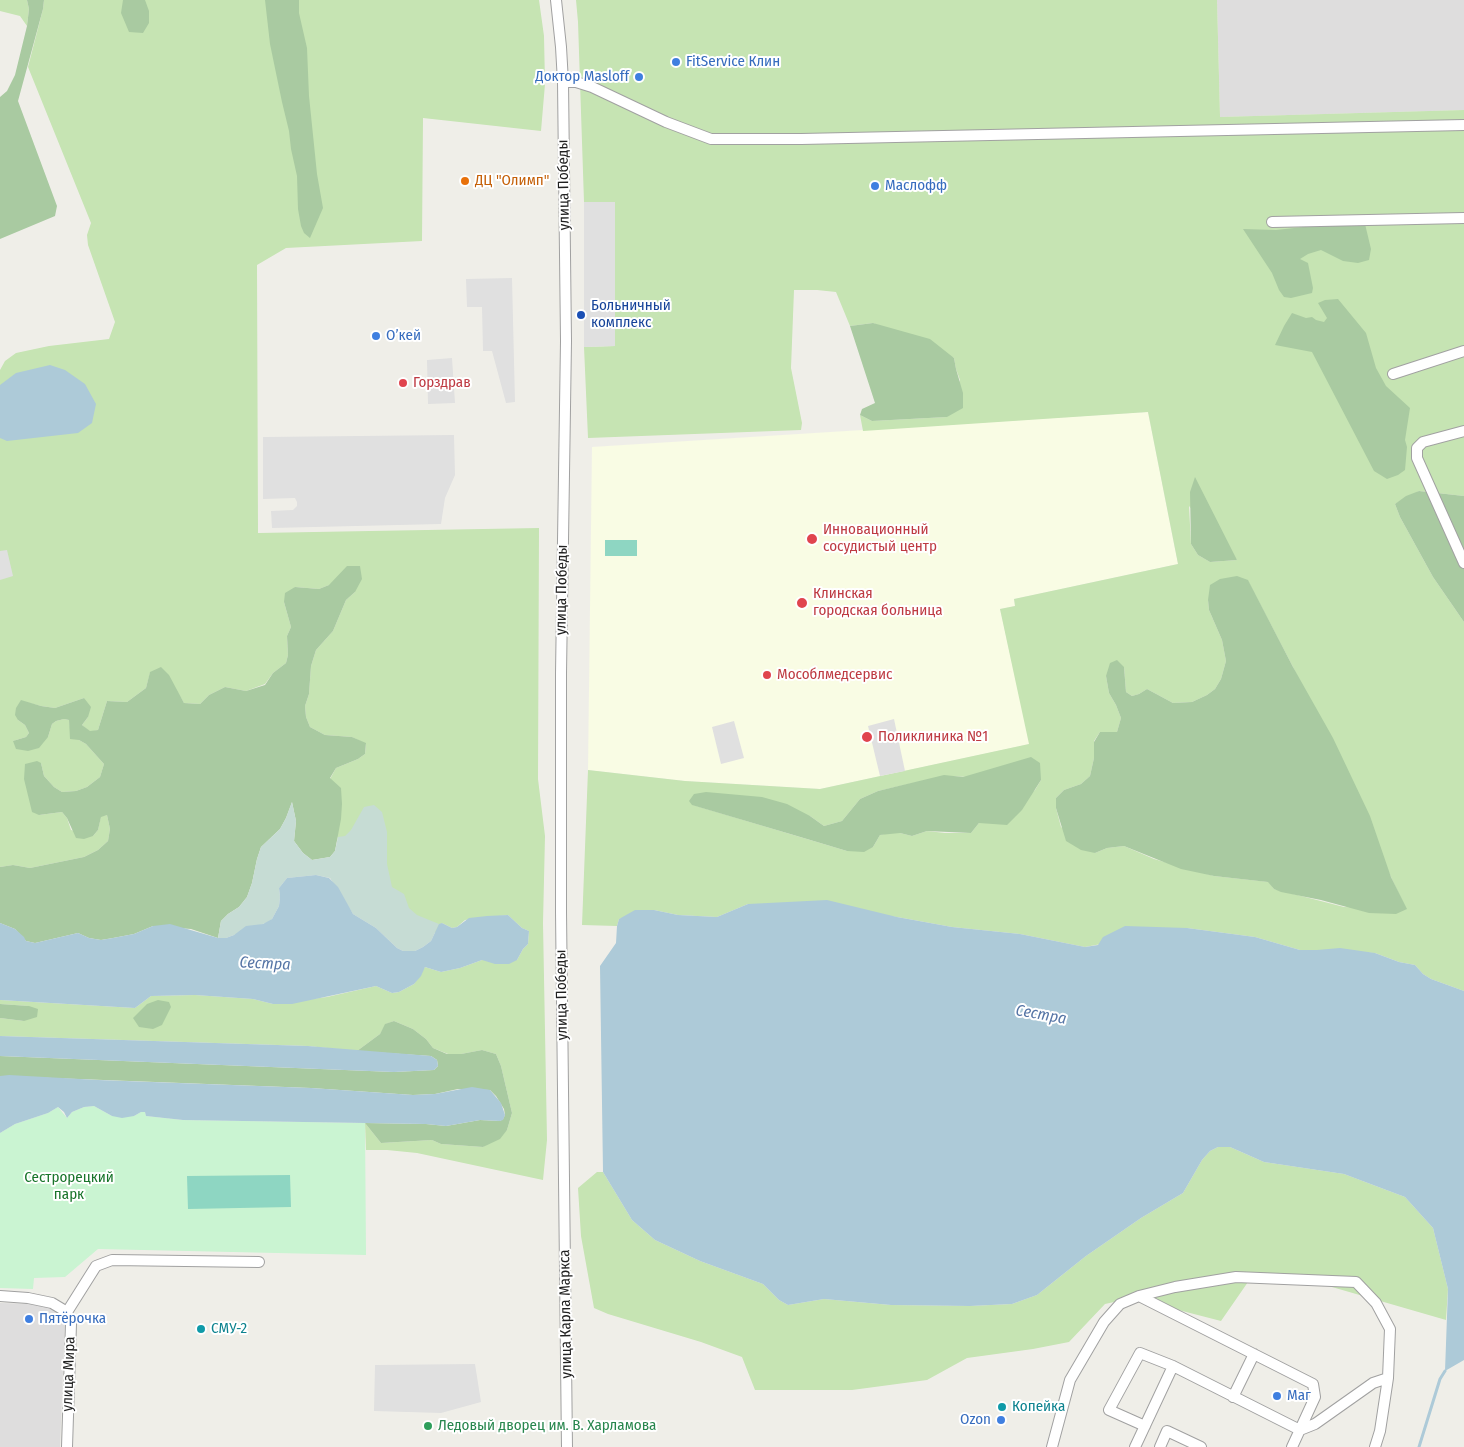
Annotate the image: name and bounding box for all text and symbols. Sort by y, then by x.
place label: FitService Клин [686,53,780,71]
marker: FitService Клин [670,56,682,68]
place label: Доктор Masloff [535,68,629,86]
marker: Доктор Masloff [633,71,645,83]
street label: улица Победы [554,140,574,230]
place label: ДЦ "Олимп" [475,172,549,190]
marker: ДЦ "Олимп" [459,175,471,187]
place label: Маслофф [885,177,947,195]
marker: Маслофф [869,180,881,192]
place label: Больничный комплекс [591,297,671,332]
marker: Больничный комплекс [575,309,587,321]
place label: О’кей [386,327,421,345]
marker: О’кей [370,330,382,342]
place label: Горздрав [413,374,471,392]
marker: Горздрав [397,377,409,389]
place label: Инновационный сосудистый центр [823,521,937,556]
marker: Инновационный сосудистый центр [805,532,819,546]
street label: улица Победы [552,545,572,635]
place label: Клинская городская больница [813,585,943,620]
marker: Клинская городская больница [795,596,809,610]
place label: Мособлмедсервис [777,666,892,684]
marker: Мособлмедсервис [761,669,773,681]
place label: Поликлиника №1 [878,728,988,746]
marker: Поликлиника №1 [860,730,874,744]
street label: улица Победы [552,950,572,1040]
water label: Сестра [239,953,291,975]
water label: Сестра [1014,1001,1068,1029]
park label: Сестрорецкий парк [24,1169,114,1204]
street label: улица Карла Маркса [556,1249,576,1379]
place label: Пятёрочка [39,1310,106,1328]
marker: Пятёрочка [23,1313,35,1325]
place label: СМУ-2 [211,1320,247,1338]
marker: СМУ-2 [195,1323,207,1335]
street label: улица Мира [59,1336,79,1412]
place label: Маг [1287,1387,1311,1405]
marker: Маг [1271,1390,1283,1402]
place label: Копейка [1012,1398,1065,1416]
marker: Копейка [996,1401,1008,1413]
place label: Ozon [960,1411,991,1429]
marker: Ozon [995,1414,1007,1426]
place label: Ледовый дворец им. В. Харламова [438,1417,656,1435]
marker: Ледовый дворец им. В. Харламова [422,1420,434,1432]

